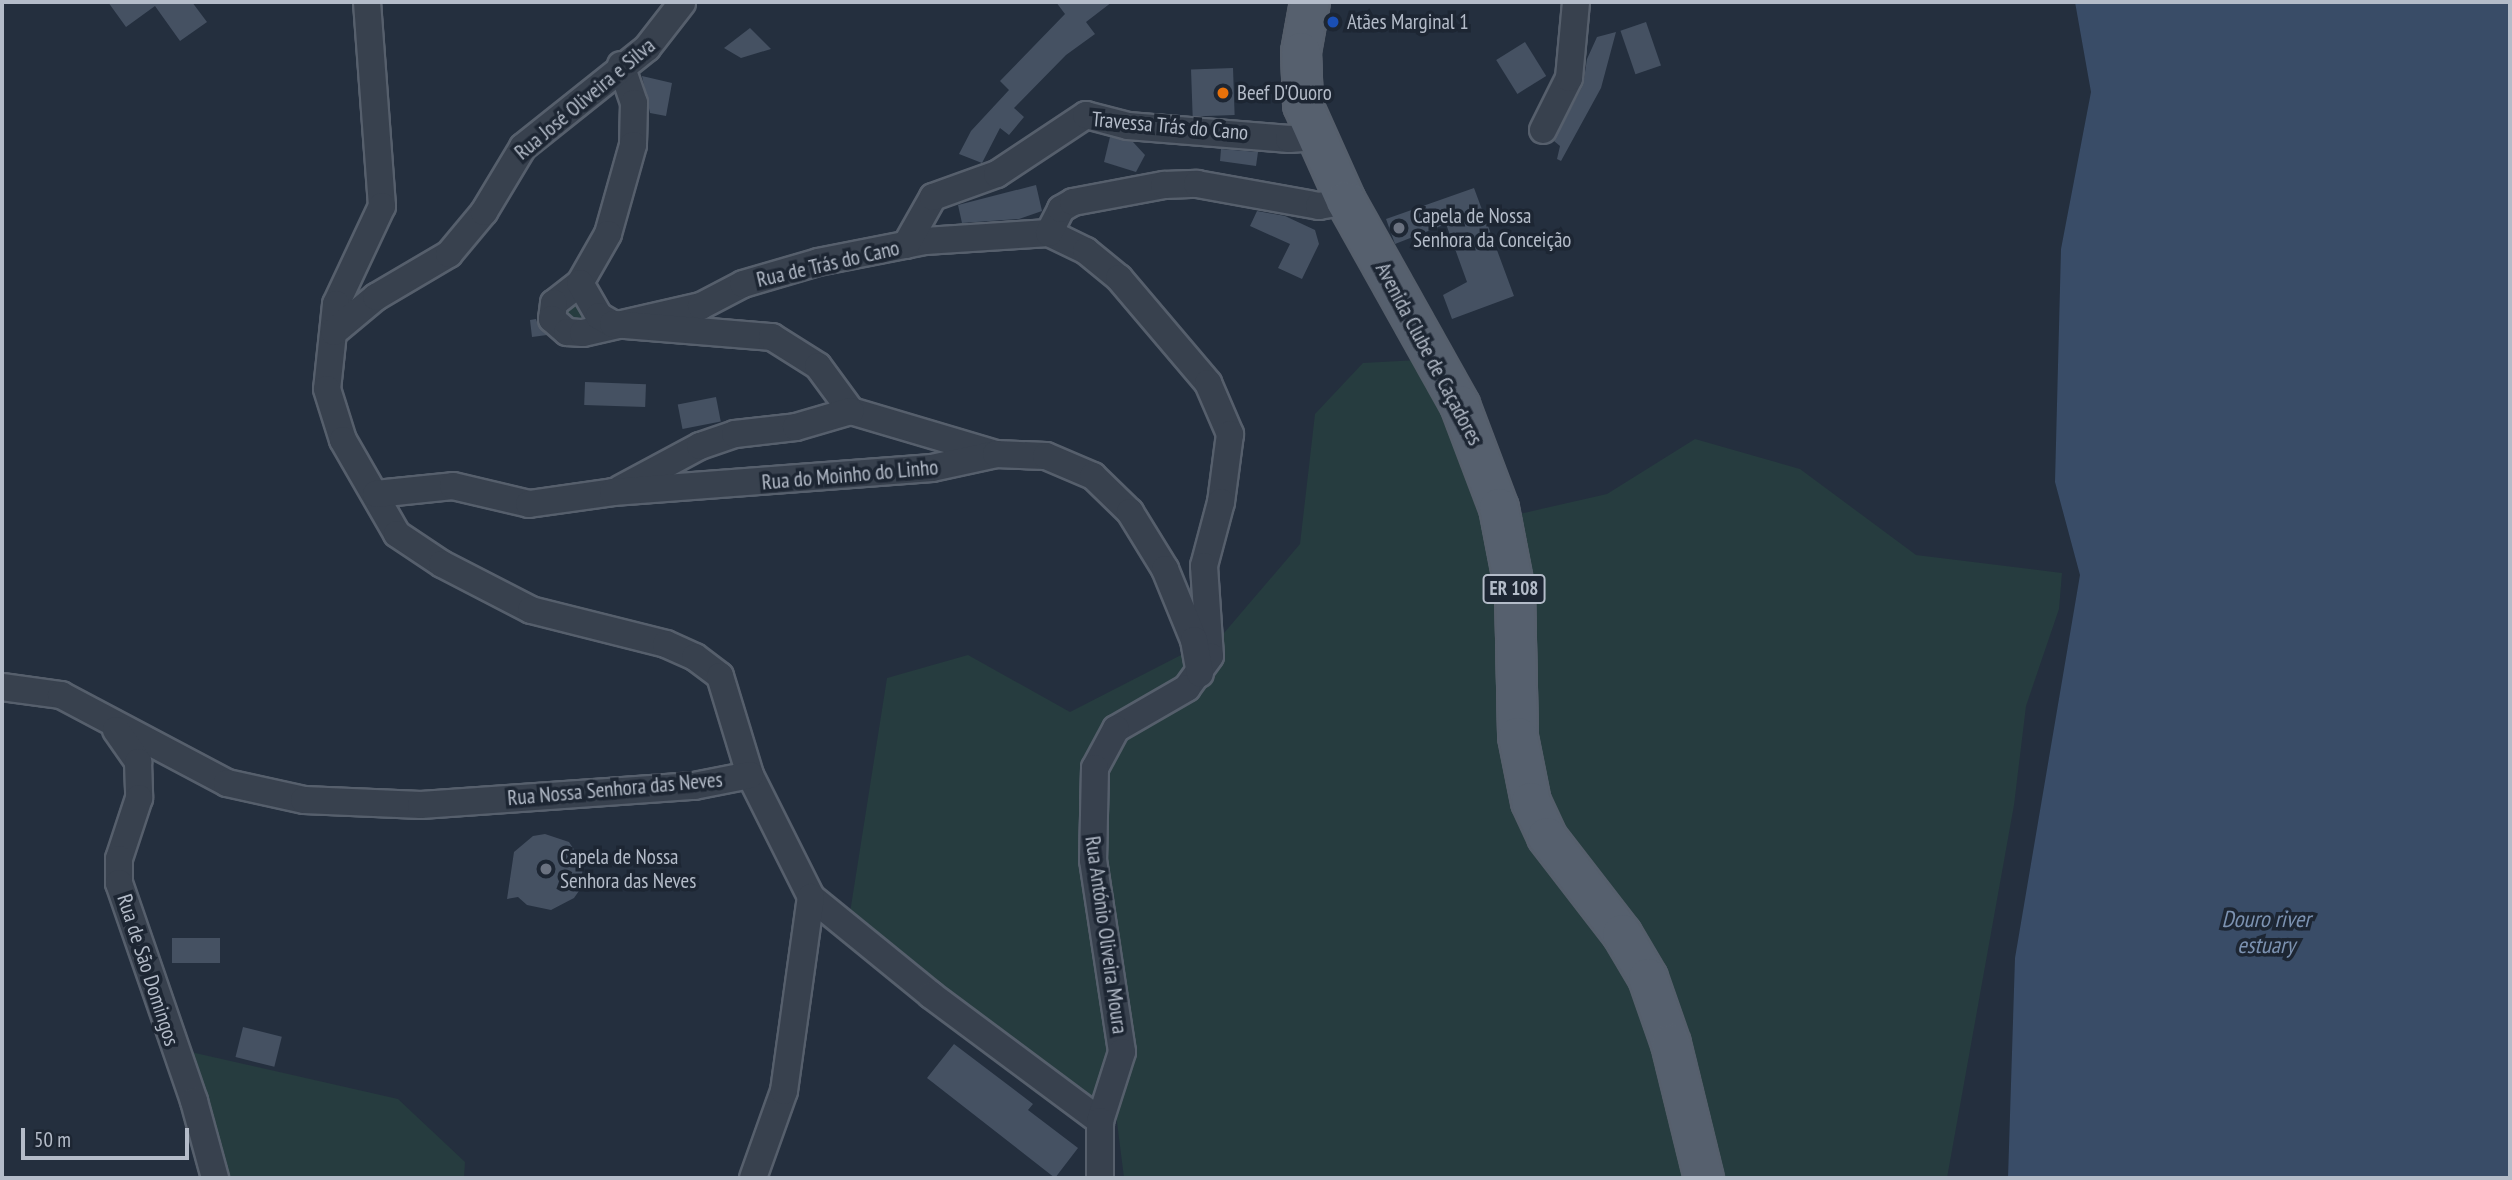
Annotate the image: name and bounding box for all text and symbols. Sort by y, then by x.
place label: Atães Marginal 1 [1347,9,1469,35]
marker: Atães Marginal 1 [1325,14,1341,30]
street label: Rua José Oliveira e Silva [510,33,660,165]
place label: Beef D'Ouoro [1237,80,1332,106]
marker: Beef D'Ouoro [1215,85,1231,101]
street label: Travessa Trás do Cano [1090,107,1250,145]
place label: Capela de Nossa Senhora da Conceição [1413,203,1571,253]
marker: Capela de Nossa Senhora da Conceição [1391,220,1407,236]
street label: Rua de Trás do Cano [754,235,902,293]
street label: Avenida Clube de Caçadores [1370,258,1488,450]
street label: Rua do Moinho do Linho [761,455,939,495]
road number: ER 108 [1482,574,1546,604]
street label: Rua Nossa Senhora das Neves [506,767,724,811]
street label: Rua António Oliveira Moura [1080,834,1132,1036]
place label: Capela de Nossa Senhora das Neves [560,844,696,894]
marker: Capela de Nossa Senhora das Neves [538,861,554,877]
street label: Rua de São Domingos [112,891,184,1049]
water label: Douro river estuary [2221,905,2311,959]
scale bar [24,1114,192,1158]
text: 50 m [34,1126,71,1153]

